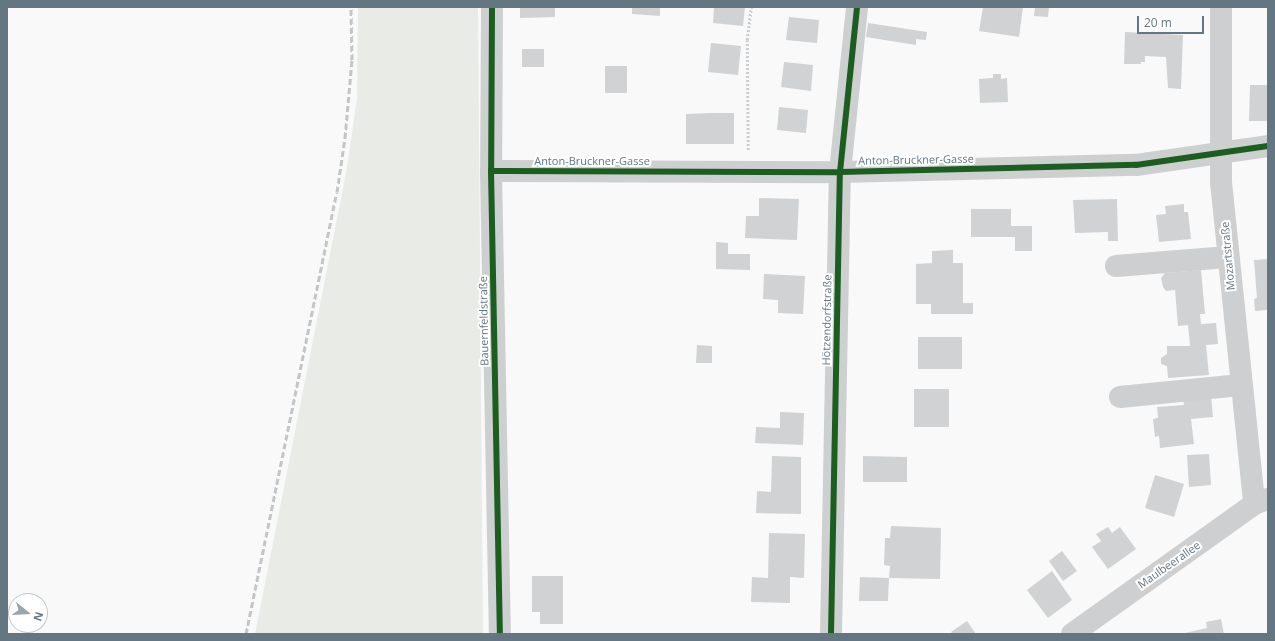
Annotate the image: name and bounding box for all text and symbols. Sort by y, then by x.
scale bar [1139,8,1206,34]
text: 20 m [1144,14,1172,31]
street label: Anton-Bruckner-Gasse [858,152,974,168]
street label: Anton-Bruckner-Gasse [534,154,650,168]
street label: Mozartstraße [1218,221,1238,291]
street label: Hötzendorfstraße [820,274,834,366]
street label: Bauernfeldstraße [477,276,491,366]
street label: Maulbeerallee [1135,539,1203,591]
north arrow [8,593,48,633]
text: N [30,610,47,623]

